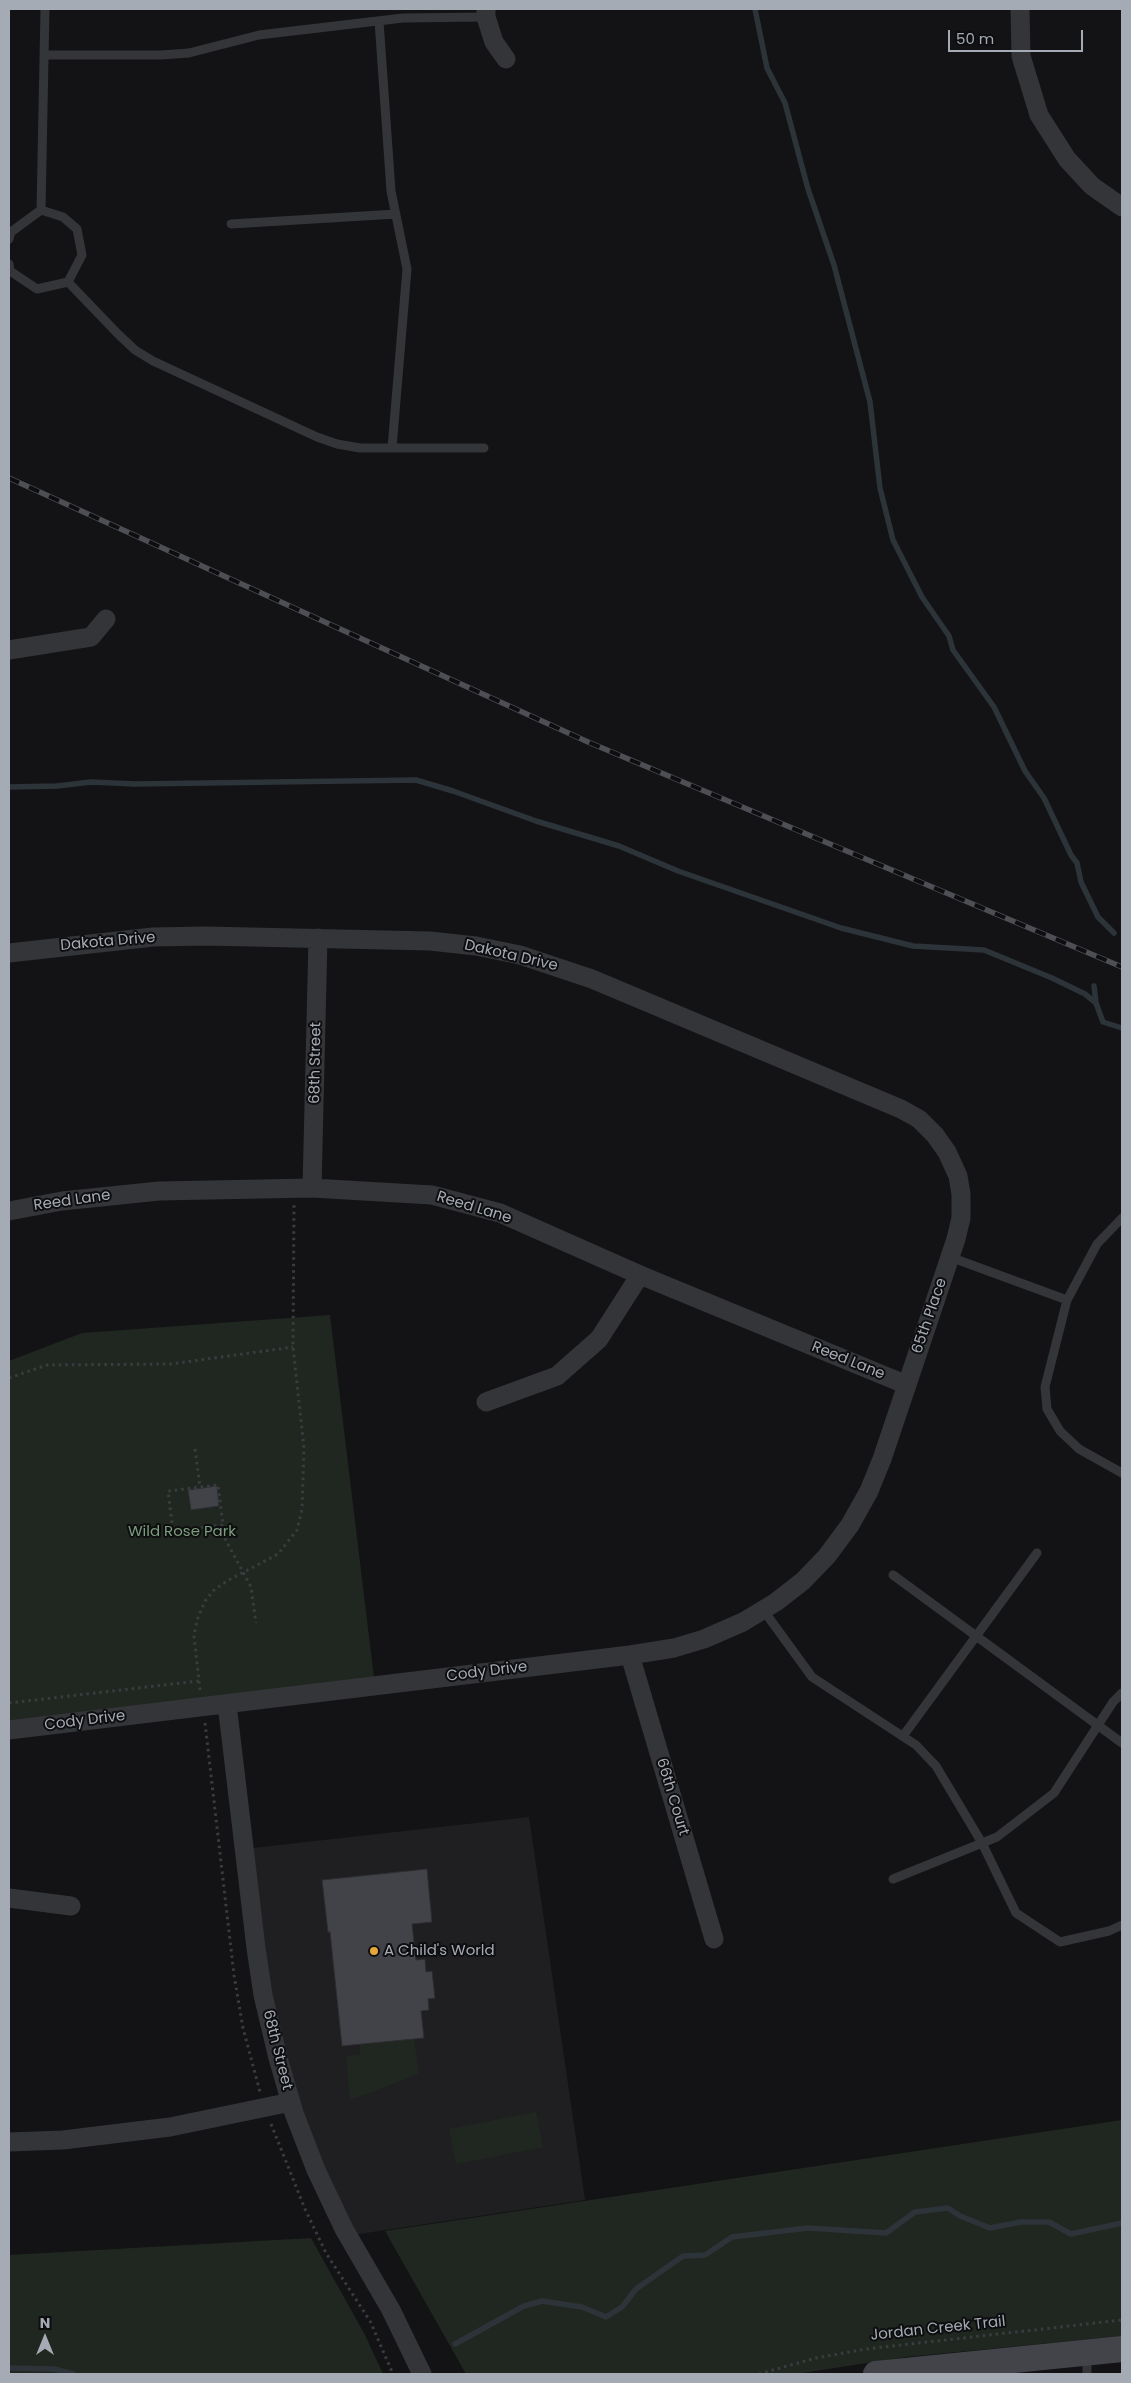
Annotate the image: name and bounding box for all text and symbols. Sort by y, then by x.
scale bar [951,20,1086,52]
text: 50 m [956,28,994,49]
street label: Dakota Drive [60,929,156,955]
street label: Dakota Drive [463,937,559,975]
street label: 68th Street [306,1022,326,1104]
street label: Reed Lane [32,1187,112,1215]
street label: Reed Lane [434,1188,514,1228]
street label: 65th Place [909,1276,951,1356]
street label: Reed Lane [809,1338,887,1384]
park label: Wild Rose Park [128,1523,236,1541]
street label: Cody Drive [446,1658,528,1686]
street label: Cody Drive [44,1707,126,1735]
street label: 66th Court [652,1756,692,1838]
place label: A Child's World [384,1942,495,1960]
marker: A Child's World [368,1945,380,1957]
street label: 68th Street [258,2008,296,2092]
north arrow [20,2313,70,2363]
text: N [40,2313,50,2333]
street label: Jordan Creek Trail [870,2313,1006,2345]

